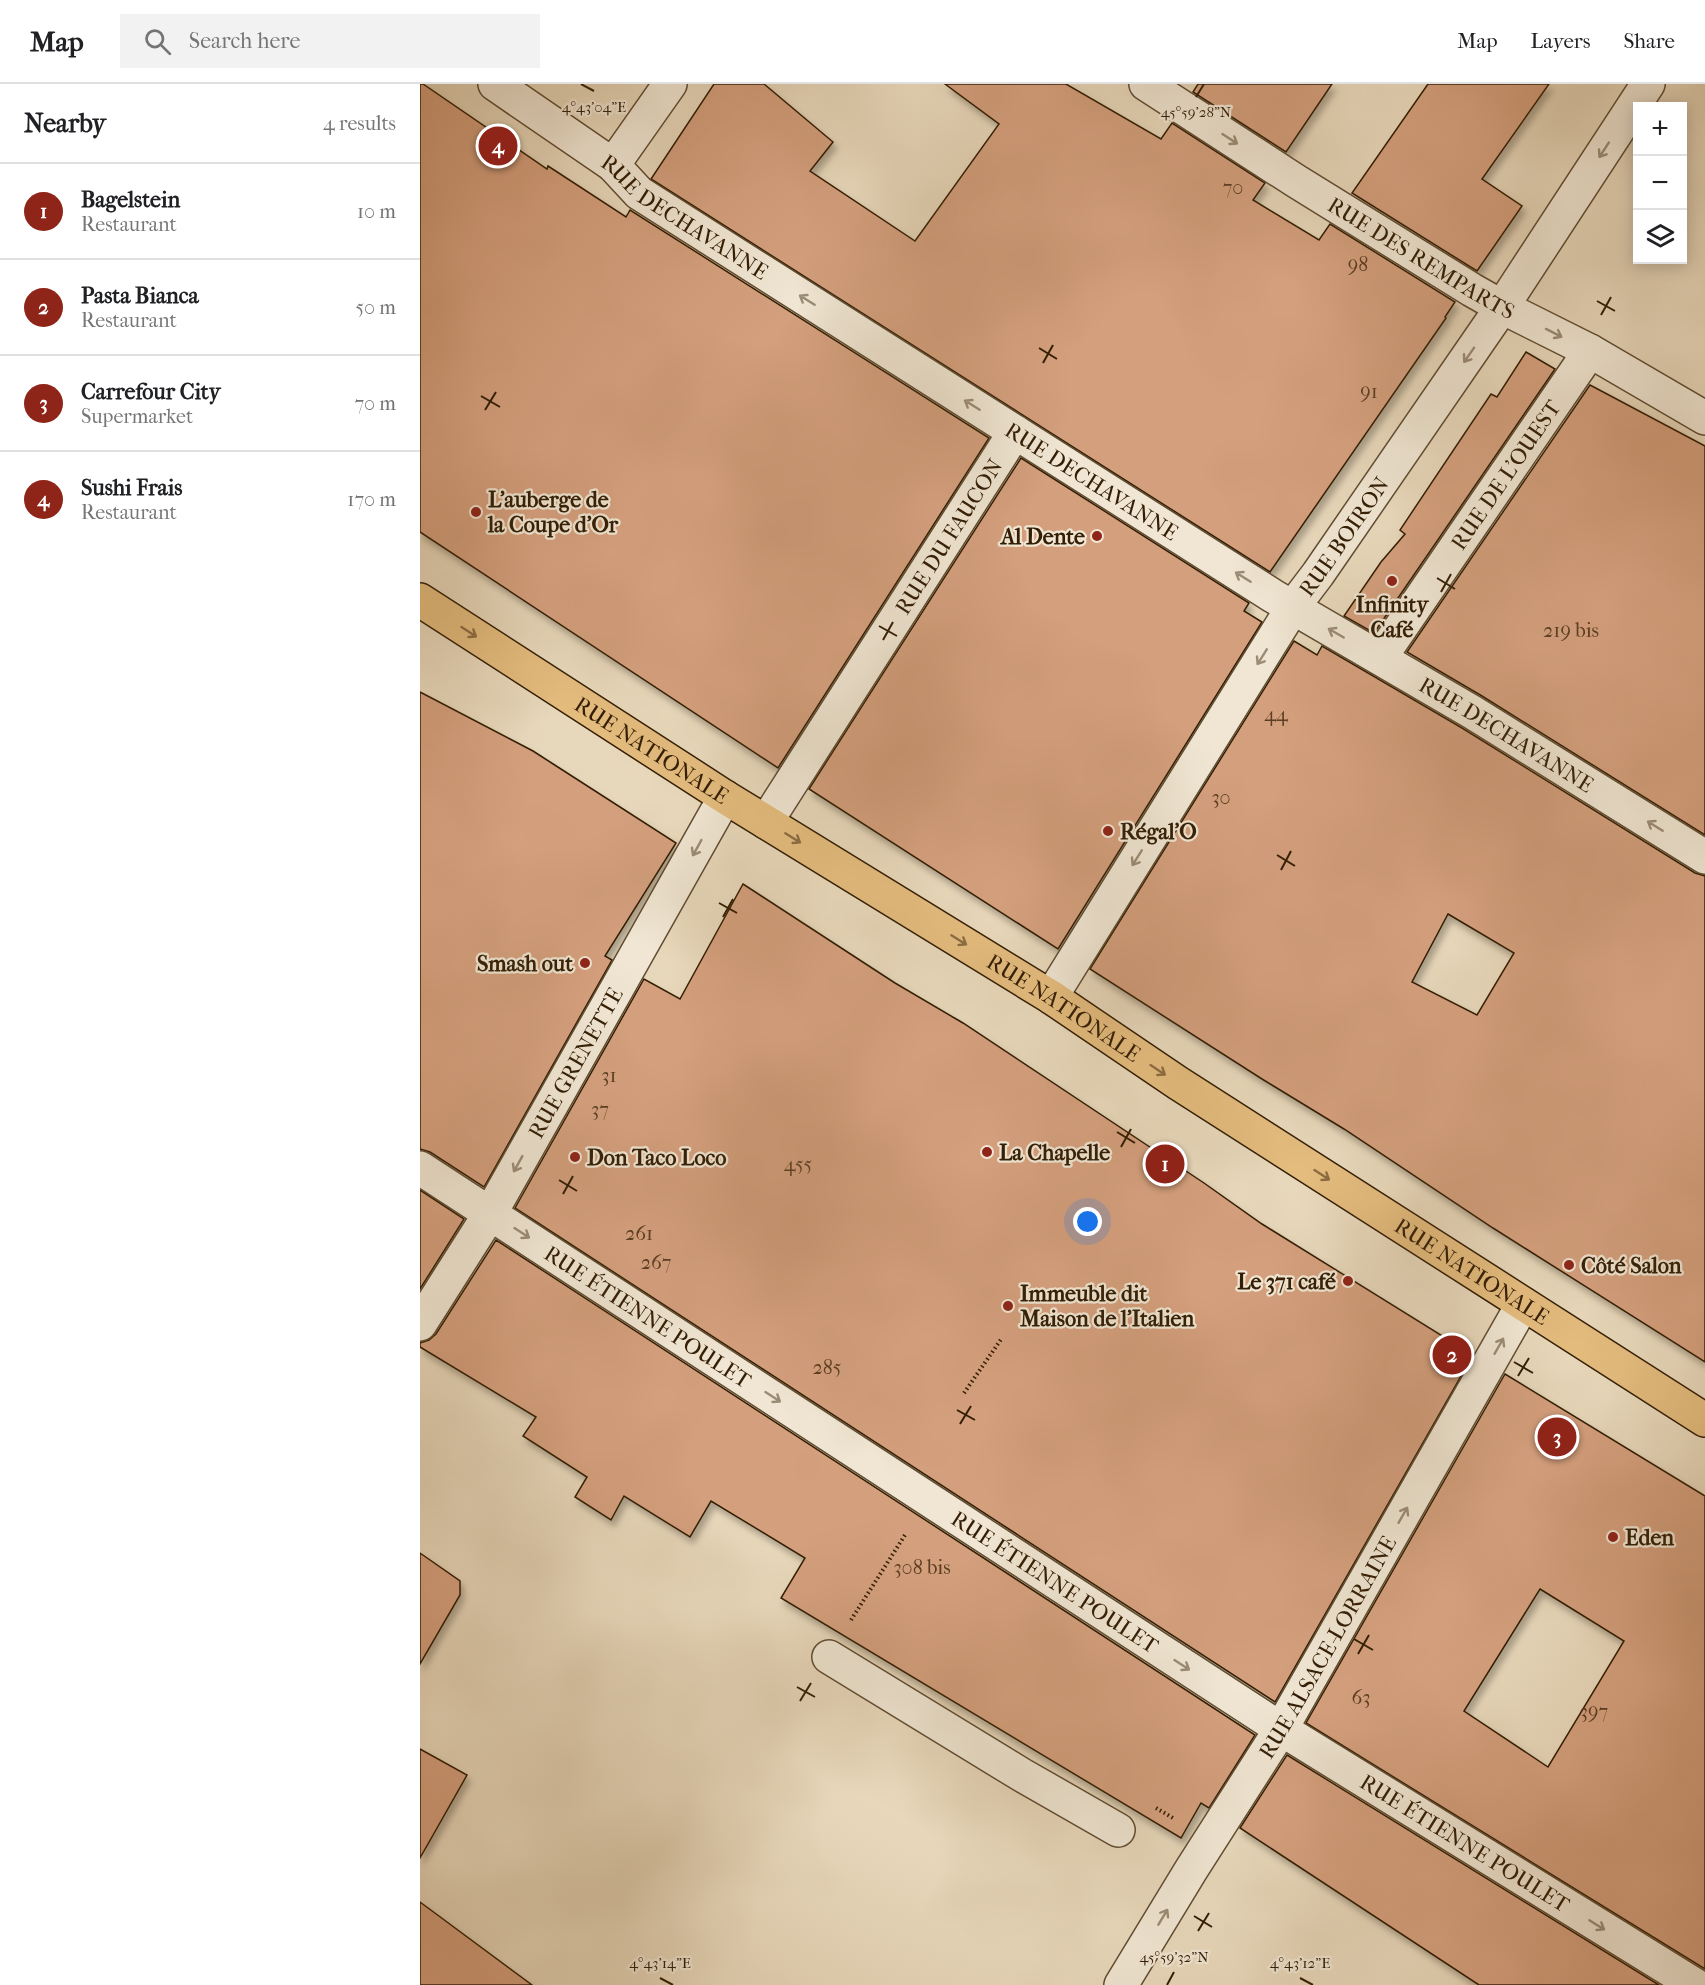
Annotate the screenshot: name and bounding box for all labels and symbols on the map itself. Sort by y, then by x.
text: 4°43'04"E [562,98,626,116]
text: 45°59'28"N [1161,103,1232,121]
pin: 4 [478,124,518,168]
one-way arrow [1221,133,1238,145]
one-way arrow [1598,142,1611,159]
street label: RUE DECHAVANNE [596,149,772,286]
house number: 70 [1223,176,1243,199]
street label: RUE DES REMPARTS [1323,192,1519,325]
house number: 98 [1348,253,1368,276]
one-way arrow [799,294,816,307]
one-way arrow [1545,327,1562,339]
one-way arrow [1462,347,1475,364]
house number: 91 [1360,380,1378,403]
street label: RUE DE L'OUEST [1446,395,1567,555]
one-way arrow [964,398,981,410]
street label: RUE DECHAVANNE [1000,417,1183,546]
street label: RUE DU FAUCON [890,454,1009,619]
street label: RUE BOIRON [1294,472,1395,602]
place label: L'auberge de la Coupe d'Or [487,487,619,538]
marker: L'auberge de la Coupe d'Or [469,505,483,519]
place label: Al Dente [999,524,1085,550]
marker: Al Dente [1090,529,1104,543]
one-way arrow [1235,571,1252,583]
marker: Infinity Café [1385,574,1399,588]
place label: Infinity Café [1356,592,1429,643]
house number: 219 bis [1543,619,1599,642]
one-way arrow [460,626,477,638]
one-way arrow [1328,627,1345,639]
one-way arrow [1256,648,1268,665]
street label: RUE DECHAVANNE [1414,672,1598,798]
street label: RUE NATIONALE [569,691,733,810]
house number: 44 [1264,703,1289,726]
house number: 30 [1211,786,1231,809]
place label: Régal’O [1120,819,1197,845]
one-way arrow [1647,820,1664,832]
marker: Régal’O [1101,824,1115,838]
one-way arrow [784,833,801,845]
one-way arrow [691,839,703,856]
one-way arrow [1131,849,1143,866]
one-way arrow [950,935,967,947]
street label: RUE NATIONALE [982,949,1145,1068]
place label: Smash out [477,951,574,977]
marker: Smash out [578,956,592,970]
street label: RUE GRENETTE [523,983,629,1143]
house number: 31 [601,1064,617,1087]
one-way arrow [1149,1064,1166,1076]
house number: 37 [591,1098,609,1121]
place label: La Chapelle [999,1140,1110,1166]
pin: 1 [1146,1142,1184,1186]
place label: Don Taco Loco [587,1145,726,1171]
marker: La Chapelle [980,1145,994,1159]
marker: Don Taco Loco [568,1150,582,1164]
house number: 455 [784,1153,812,1176]
one-way arrow [512,1155,524,1172]
one-way arrow [1313,1170,1330,1182]
your location [1073,1207,1102,1236]
street label: RUE NATIONALE [1390,1213,1554,1331]
house number: 261 [625,1222,653,1245]
one-way arrow [514,1227,530,1239]
street label: RUE ÉTIENNE POULET [539,1241,757,1395]
house number: 267 [641,1251,672,1274]
place label: Côté Salon [1581,1253,1682,1279]
marker: Côté Salon [1562,1258,1576,1272]
place label: Le 371 café [1237,1269,1336,1295]
marker: Le 371 café [1341,1274,1355,1288]
place label: Immeuble dit Maison de l'Italien [1019,1281,1194,1332]
marker: Immeuble dit Maison de l'Italien [1001,1299,1015,1313]
pin: 2 [1432,1332,1472,1378]
one-way arrow [1494,1338,1506,1355]
house number: 285 [813,1356,841,1379]
one-way arrow [765,1391,782,1404]
pin: 3 [1538,1414,1576,1460]
street label: RUE ÉTIENNE POULET [946,1506,1164,1660]
one-way arrow [1398,1507,1409,1525]
place label: Eden [1625,1525,1674,1551]
marker: Eden [1606,1530,1620,1544]
street label: RUE ALSACE-LORRAINE [1254,1532,1402,1764]
house number: 308 bis [893,1556,951,1579]
one-way arrow [1174,1659,1190,1671]
house number: 63 [1351,1686,1371,1709]
house number: 397 [1580,1700,1609,1723]
street label: RUE ÉTIENNE POULET [1355,1769,1575,1919]
one-way arrow [1157,1909,1169,1926]
one-way arrow [1588,1919,1605,1931]
text: 45°59'32"N [1139,1948,1209,1966]
text: 4°43'14"E [629,1954,691,1972]
text: 4°43'12"E [1270,1954,1330,1972]

